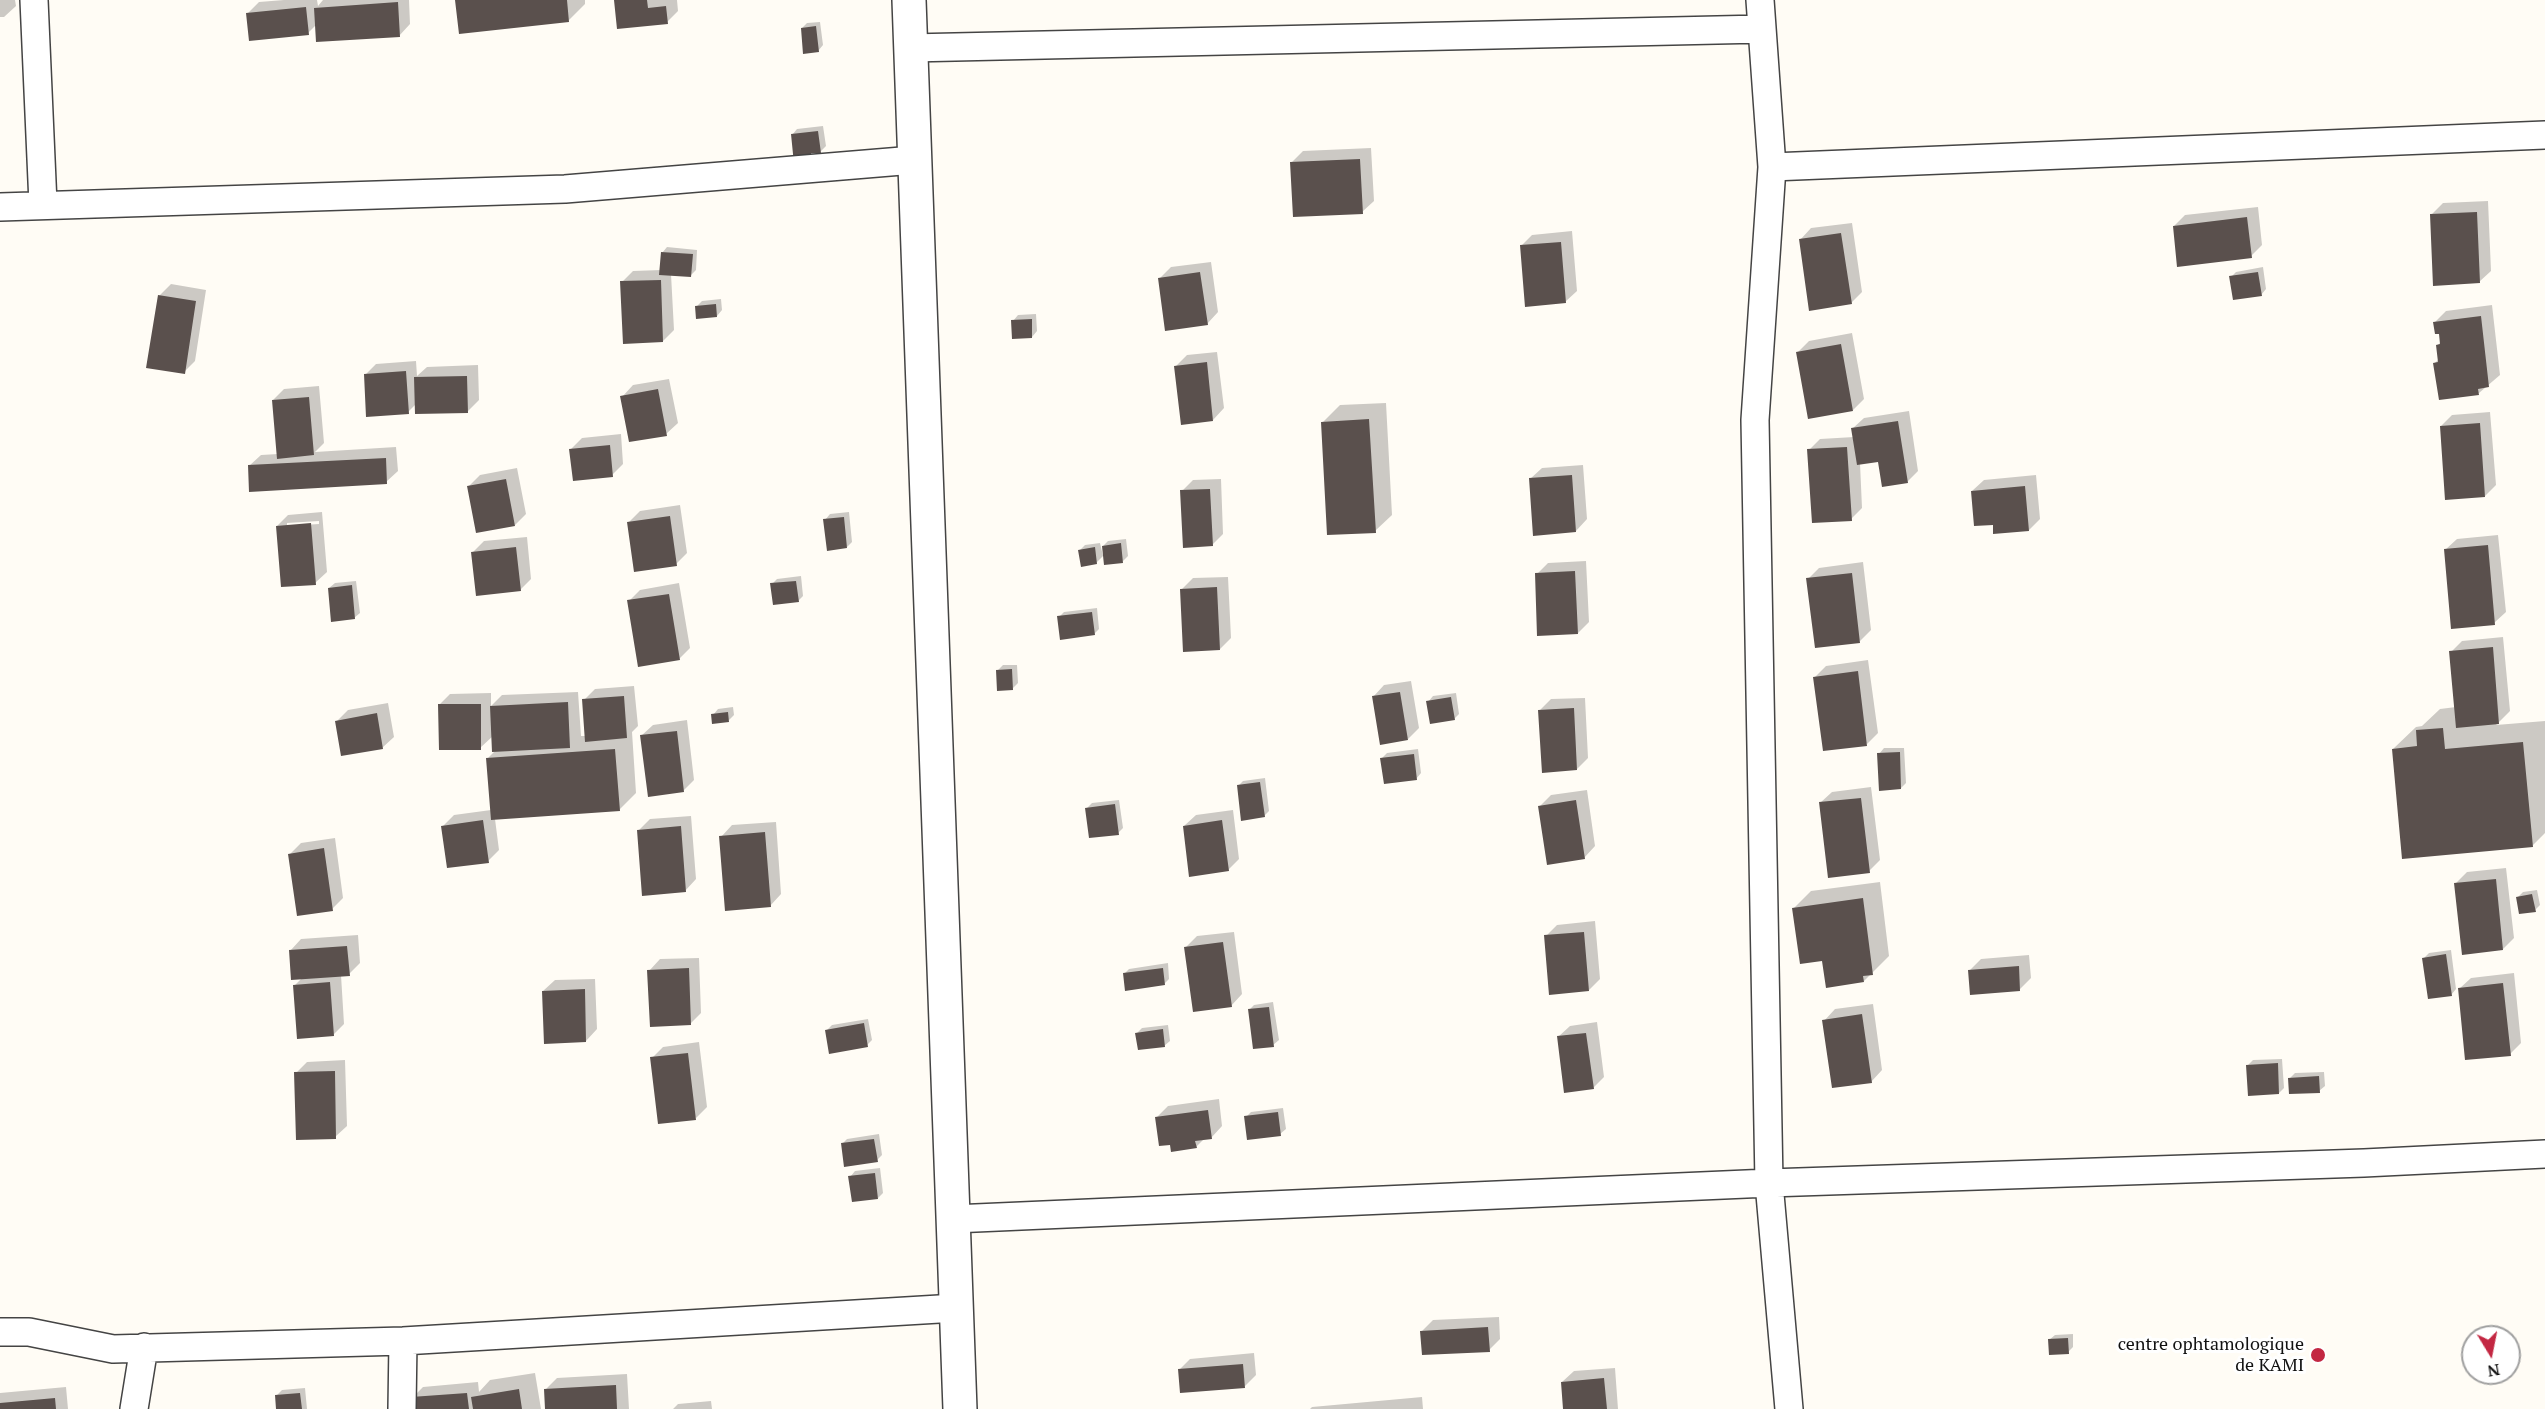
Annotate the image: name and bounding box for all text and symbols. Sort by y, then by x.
north arrow [2461,1325,2521,1385]
place label: centre ophtamologique de KAMI [2118,1334,2304,1376]
marker: centre ophtamologique de KAMI [2309,1346,2327,1364]
text: N [2486,1359,2502,1383]

